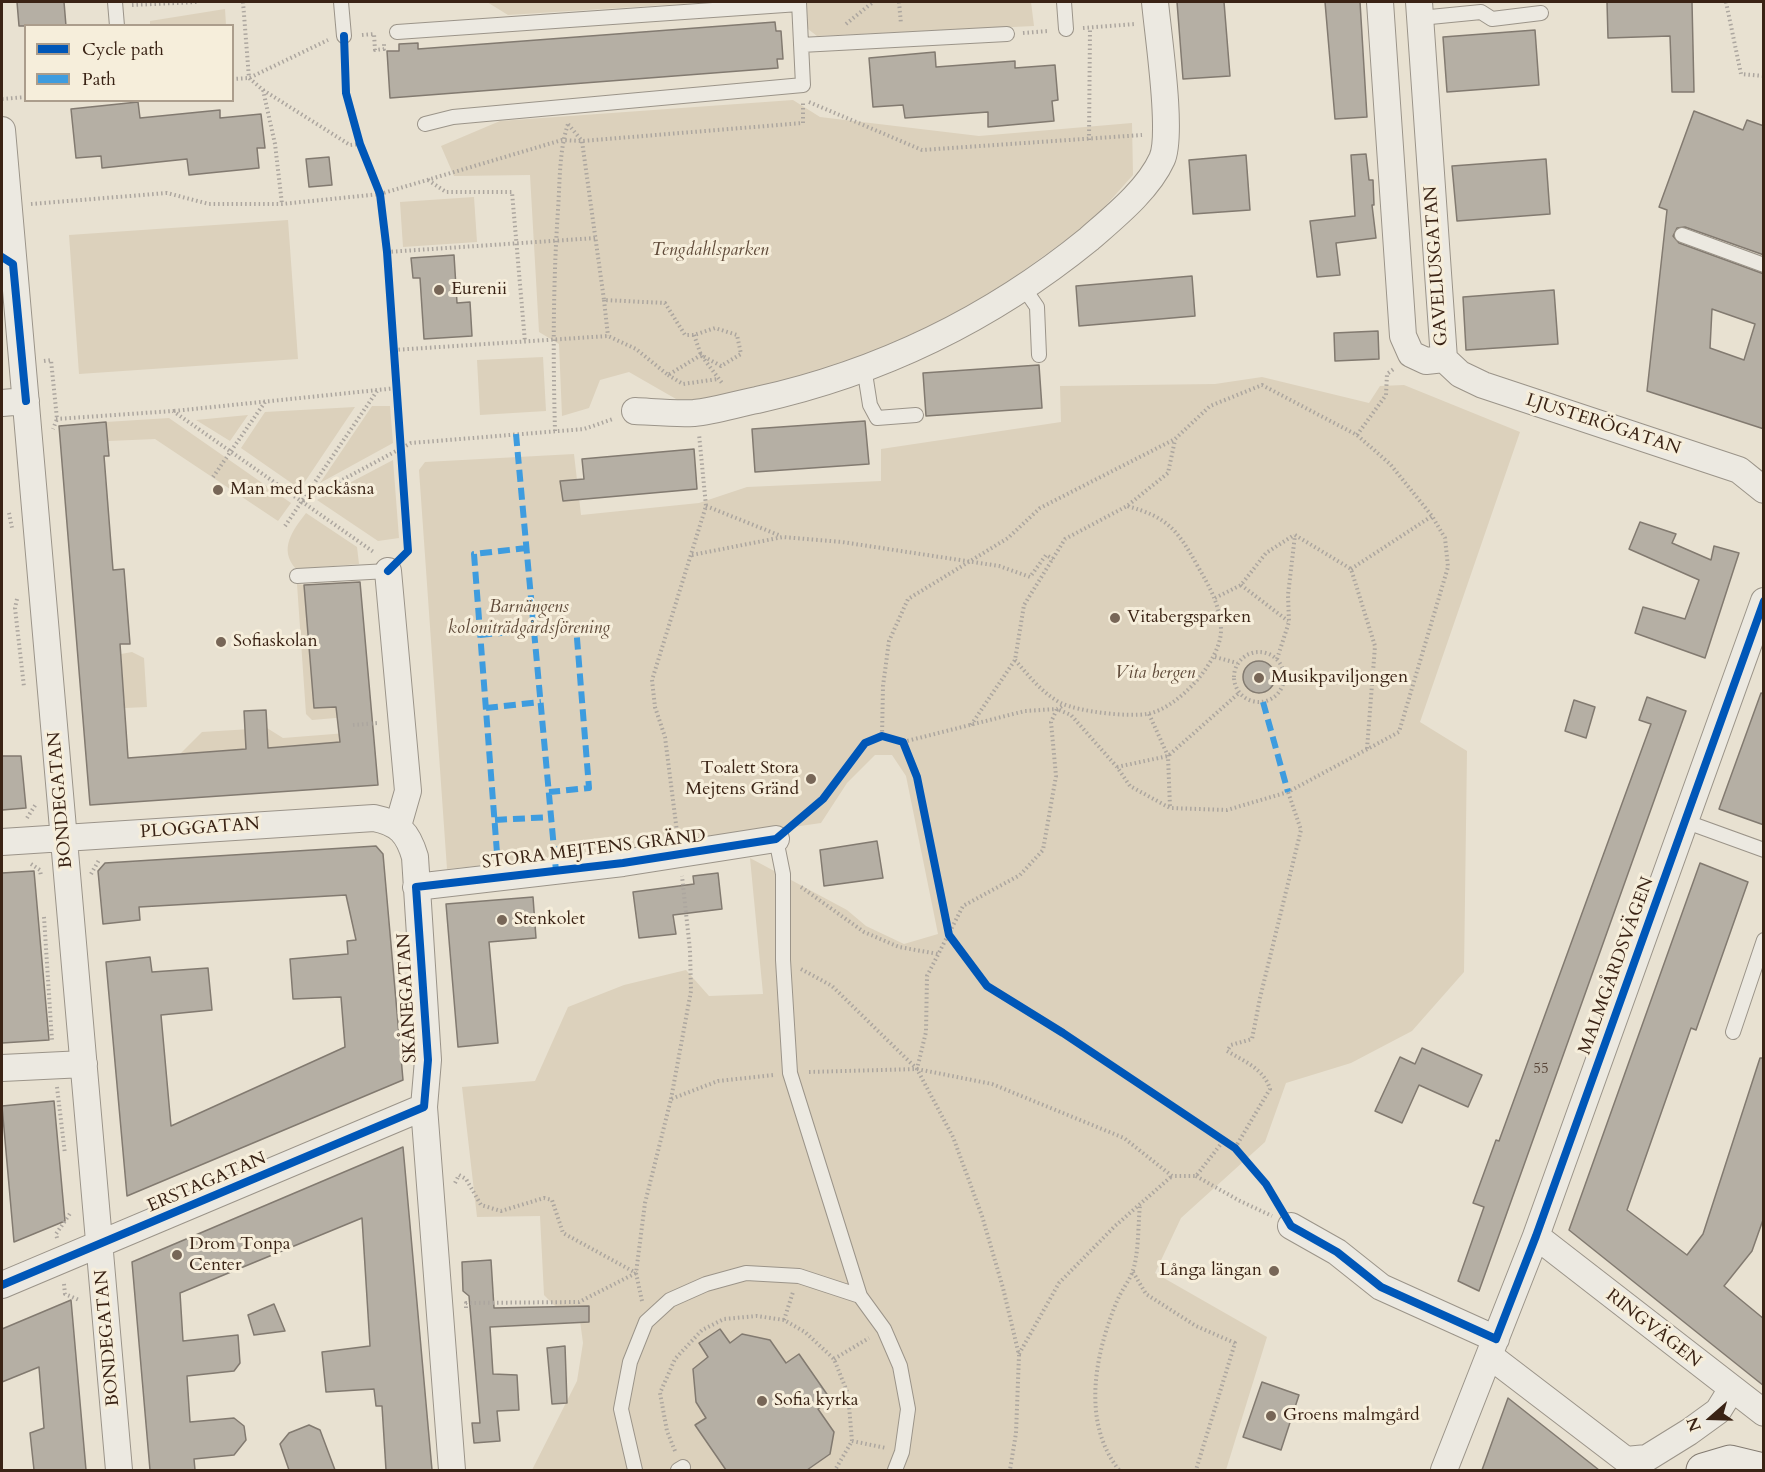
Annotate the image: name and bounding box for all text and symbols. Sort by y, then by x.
legend [24,24,234,102]
text: Cycle path [82,37,164,62]
text: Path [82,67,116,92]
street label: GAVELIUSGATAN [1421,185,1453,347]
park label: Tengdahlsparken [651,240,769,262]
place label: Eurenii [451,279,507,301]
marker: Eurenii [432,283,446,297]
street label: LJUSTERÖGATAN [1523,390,1683,460]
place label: Man med packåsna [230,479,375,501]
marker: Man med packåsna [211,483,225,497]
park label: Barnängens koloniträdgårdsförening [448,597,610,640]
place label: Vitabergsparken [1127,607,1251,629]
marker: Vitabergsparken [1108,611,1122,625]
place label: Sofiaskolan [233,631,318,653]
marker: Sofiaskolan [214,635,228,649]
park label: Vita bergen [1115,663,1195,685]
place label: Musikpaviljongen [1271,667,1408,689]
marker: Musikpaviljongen [1252,671,1266,685]
street label: BONDEGATAN [44,731,78,869]
place label: Toalett Stora Mejtens Gränd [685,758,799,800]
marker: Toalett Stora Mejtens Gränd [804,772,818,786]
street label: PLOGGATAN [140,814,260,844]
street label: STORA MEJTENS GRÄND [481,826,707,874]
street label: MALMGÅRDSVÄGEN [1575,874,1659,1058]
place label: Stenkolet [514,909,585,931]
marker: Stenkolet [495,913,509,927]
street label: SKÅNEGATAN [394,932,422,1064]
house number: 55 [1533,1061,1549,1079]
street label: ERSTAGATAN [144,1148,270,1218]
place label: Drom Tonpa Center [189,1234,290,1276]
marker: Drom Tonpa Center [170,1248,184,1262]
place label: Långa längan [1160,1260,1262,1282]
marker: Långa längan [1267,1264,1281,1278]
street label: BONDEGATAN [91,1269,125,1407]
street label: RINGVÄGEN [1601,1285,1705,1373]
north arrow [1681,1388,1741,1448]
place label: Sofia kyrka [774,1390,859,1412]
marker: Sofia kyrka [755,1394,769,1408]
place label: Groens malmgård [1283,1405,1420,1427]
marker: Groens malmgård [1264,1409,1278,1423]
text: N [1681,1414,1707,1434]

